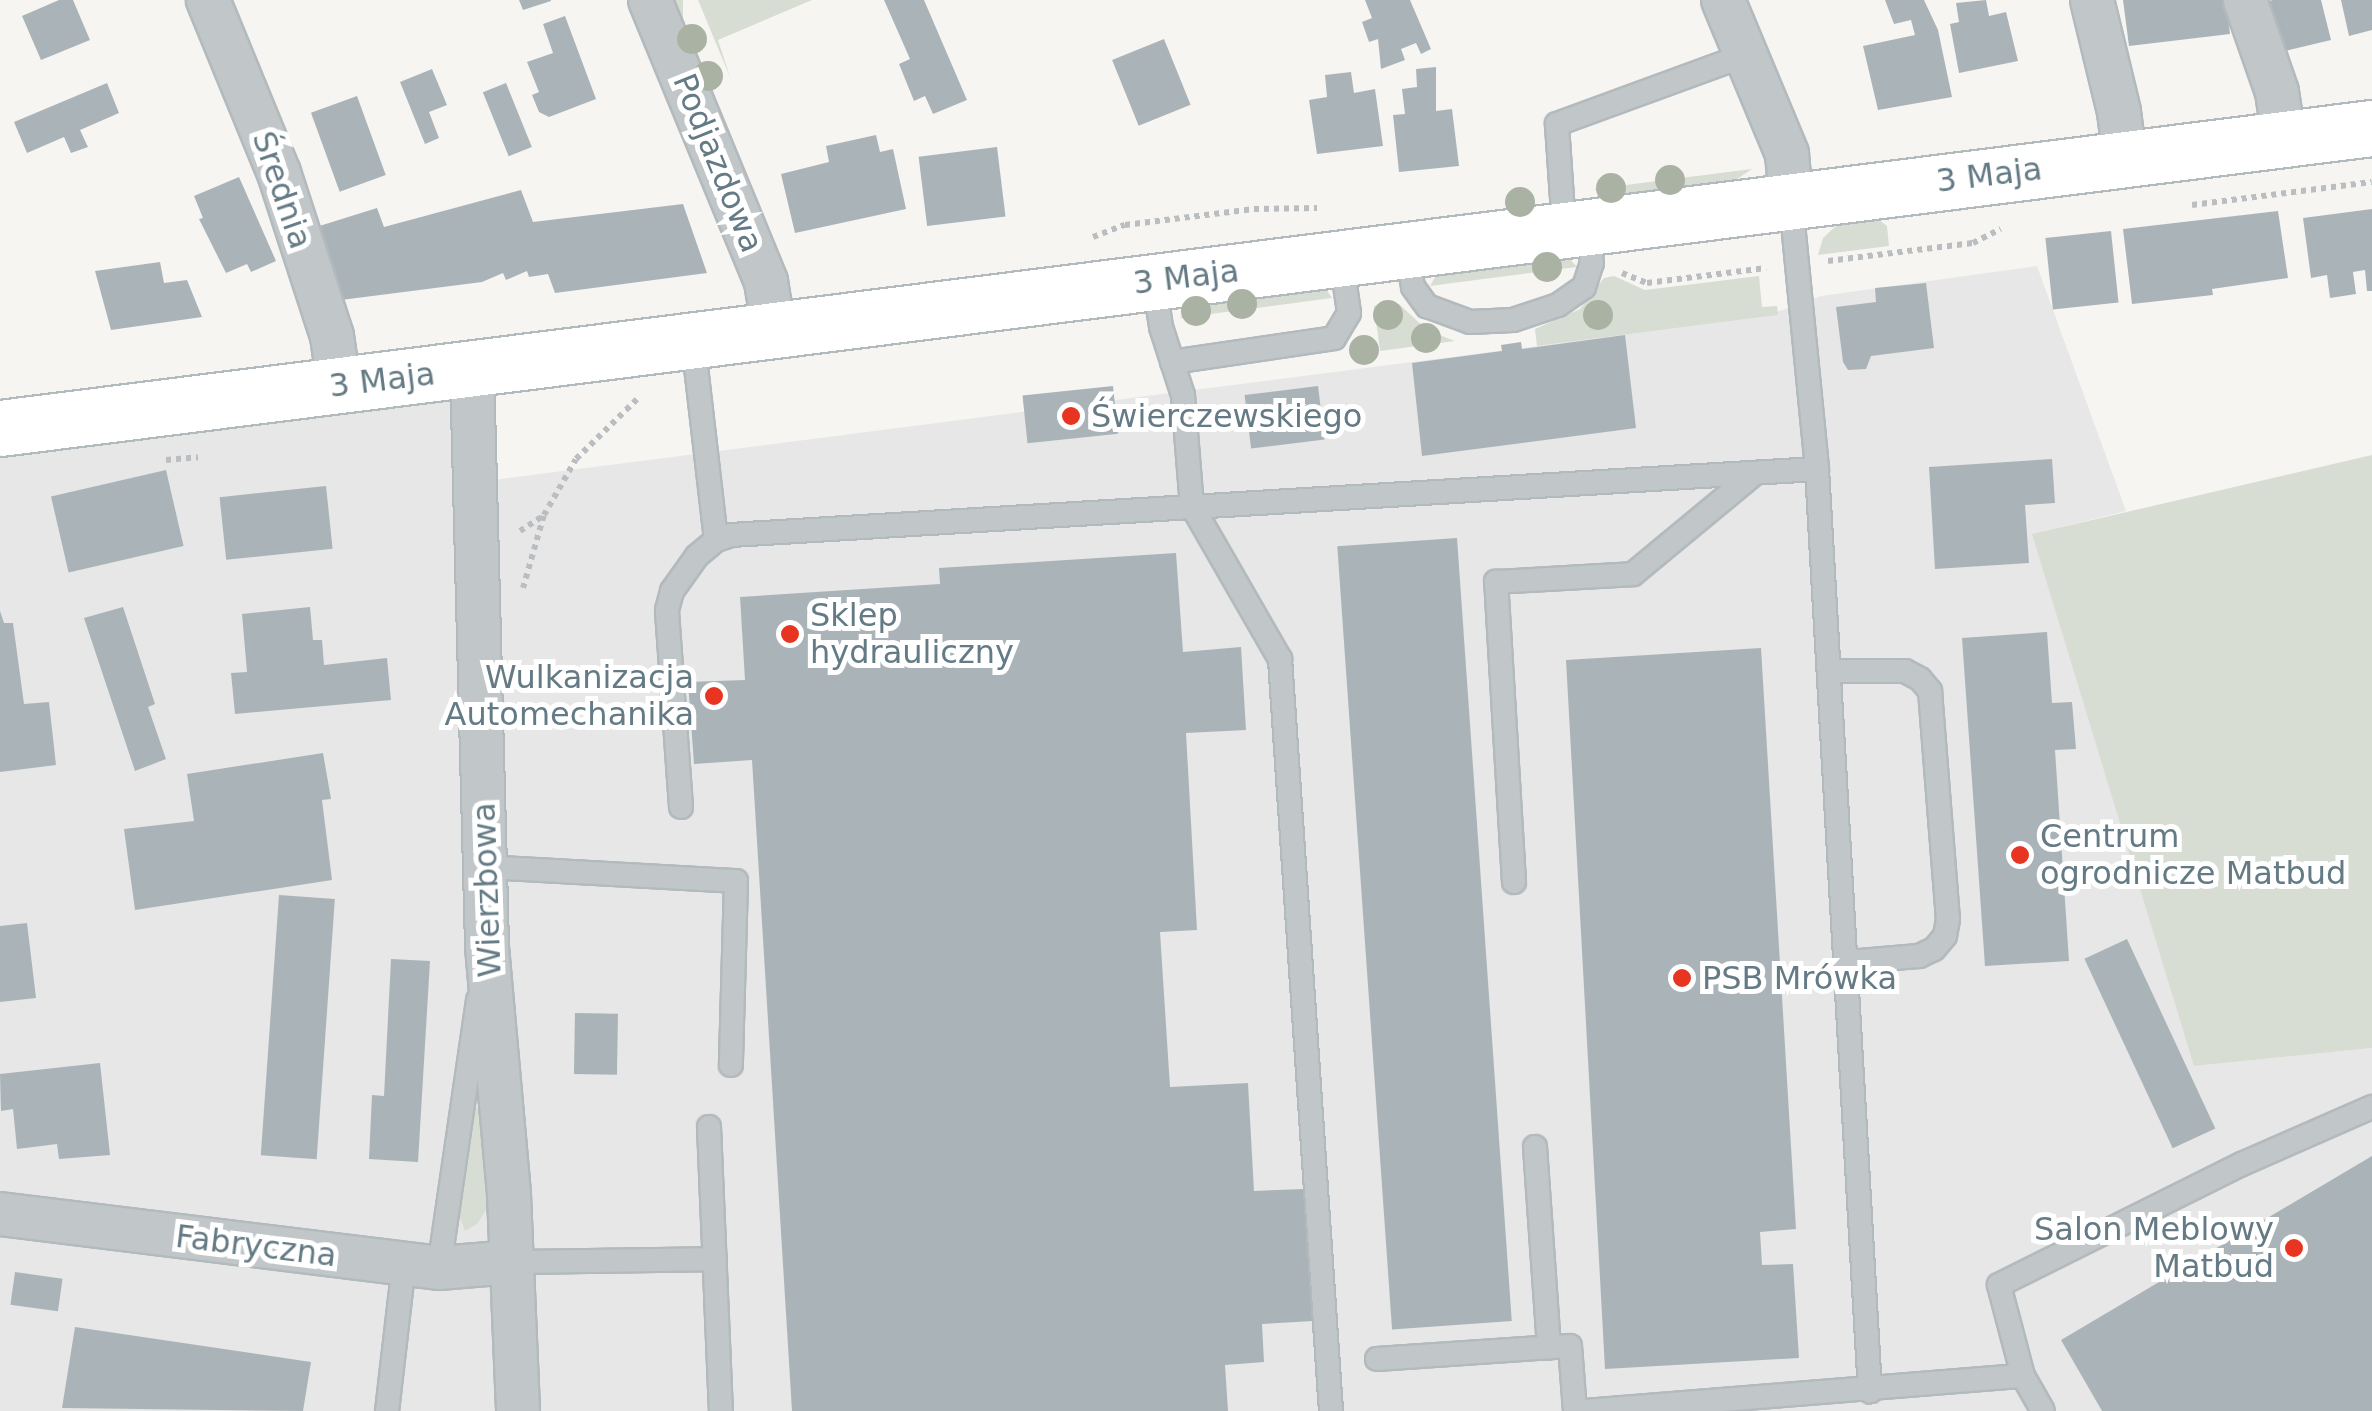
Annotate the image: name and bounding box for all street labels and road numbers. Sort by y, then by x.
street label: Podjazdowa [665,68,771,258]
street label: Średnia [244,126,320,254]
street label: 3 Maja [1934,149,2044,201]
street label: 3 Maja [1131,251,1241,303]
street label: 3 Maja [327,354,437,406]
street label: Wierzbowa [465,802,509,978]
street label: Fabryczna [173,1217,339,1275]

